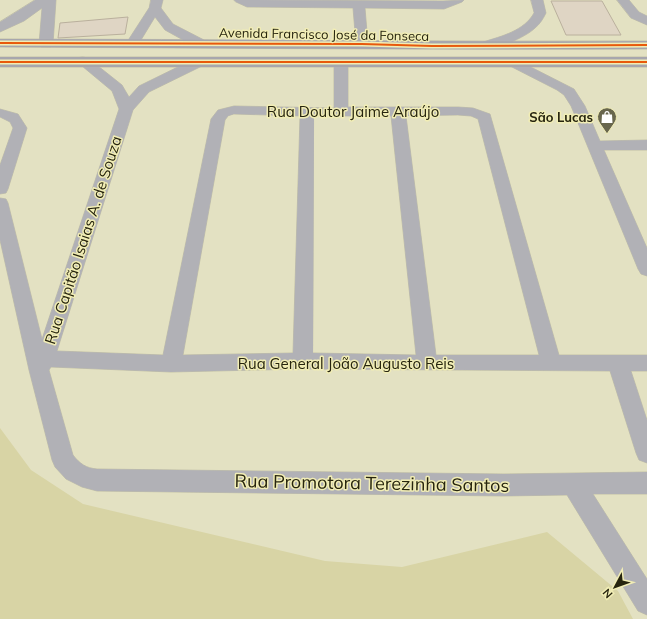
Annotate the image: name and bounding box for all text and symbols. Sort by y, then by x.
street label: Avenida Francisco José da Fonseca [219,24,429,44]
street label: Rua Doutor Jaime Araújo [267,102,439,121]
shop icon: São Lucas [596,106,618,134]
place label: São Lucas [529,109,593,125]
street label: Rua Capitão Isaias A. de Souza [40,134,126,346]
street label: Rua General João Augusto Reis [238,354,454,373]
street label: Rua Promotora Terezinha Santos [234,469,510,497]
north arrow [595,567,635,607]
text: N [599,586,615,601]

